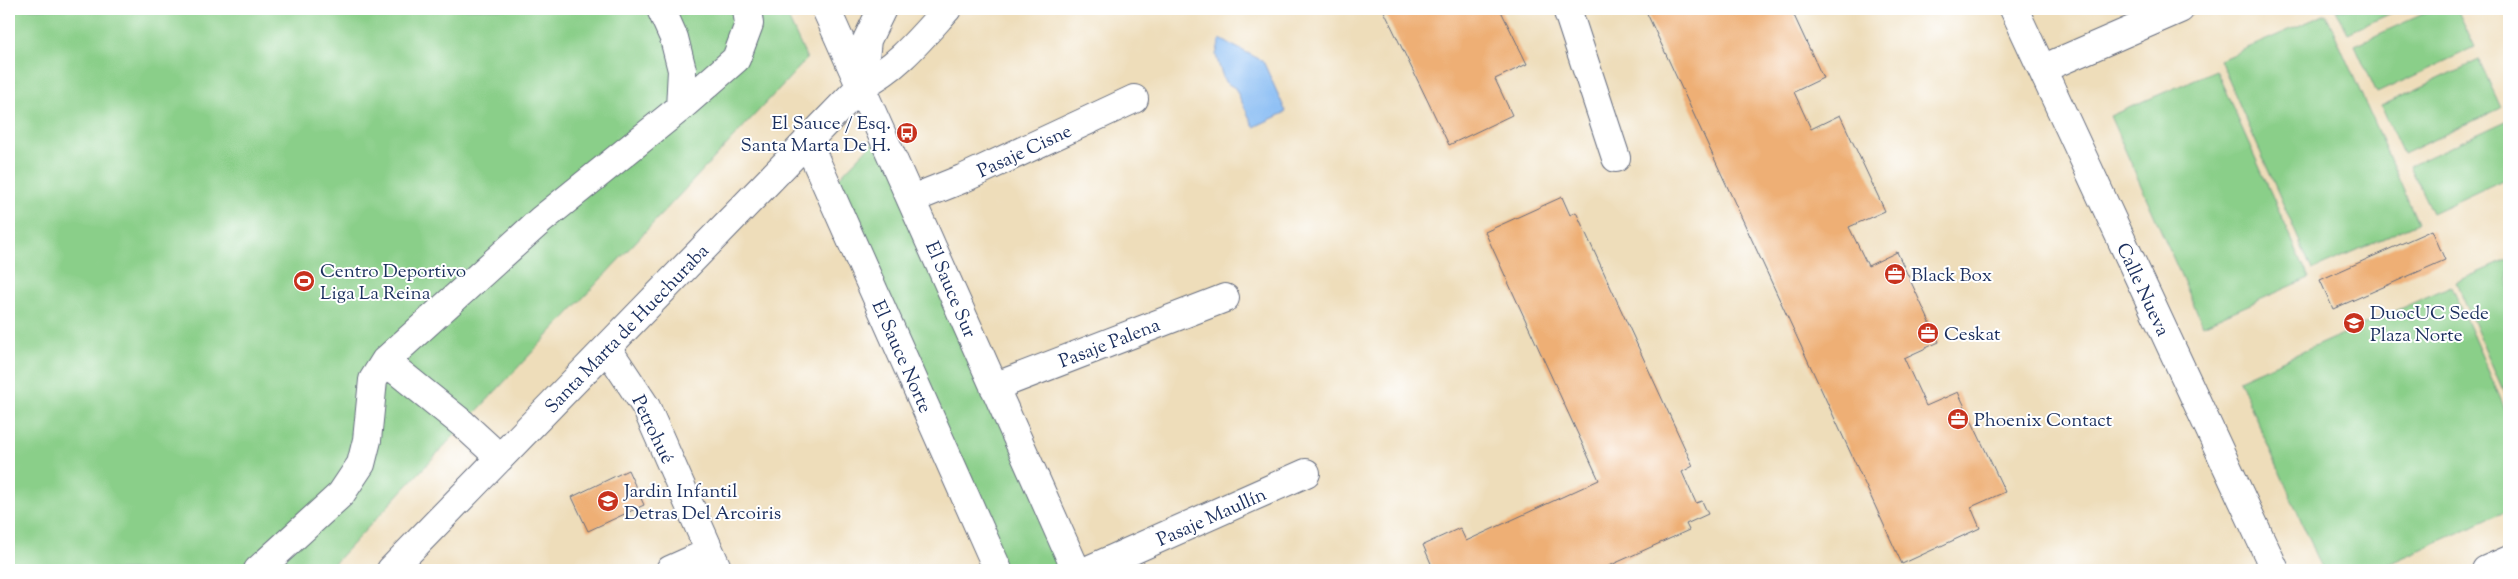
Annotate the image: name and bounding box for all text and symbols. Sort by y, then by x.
place label: El Sauce / Esq. Santa Marta De H. [740,111,891,160]
street label: Pasaje Cisne [973,119,1077,186]
bus stop icon: El Sauce / Esq. Santa Marta De H. [895,121,919,145]
street label: El Sauce Sur [917,238,982,342]
street label: Santa Marta de Huechuraba [539,239,716,421]
street label: Calle Nueva [2108,239,2175,341]
place label: Centro Deportivo Liga La Reina [320,259,466,308]
office icon: Black Box [1883,262,1907,286]
place label: Black Box [1911,263,1992,290]
sports icon: Centro Deportivo Liga La Reina [292,269,316,293]
street label: El Sauce Norte [864,296,938,418]
place label: DuocUC Sede Plaza Norte [2370,301,2489,350]
school or university icon: DuocUC Sede Plaza Norte [2342,311,2366,335]
street label: Pasaje Palena [1055,313,1165,376]
office icon: Ceskat [1916,321,1940,345]
place label: Ceskat [1944,322,2001,349]
street label: Petrohué [624,391,680,469]
office icon: Phoenix Contact [1946,407,1970,431]
place label: Phoenix Contact [1974,408,2113,435]
place label: Jardin Infantil Detras Del Arcoiris [623,479,781,528]
street label: Pasaje Maullín [1153,482,1271,555]
school or university icon: Jardin Infantil Detras Del Arcoiris [596,489,620,513]

